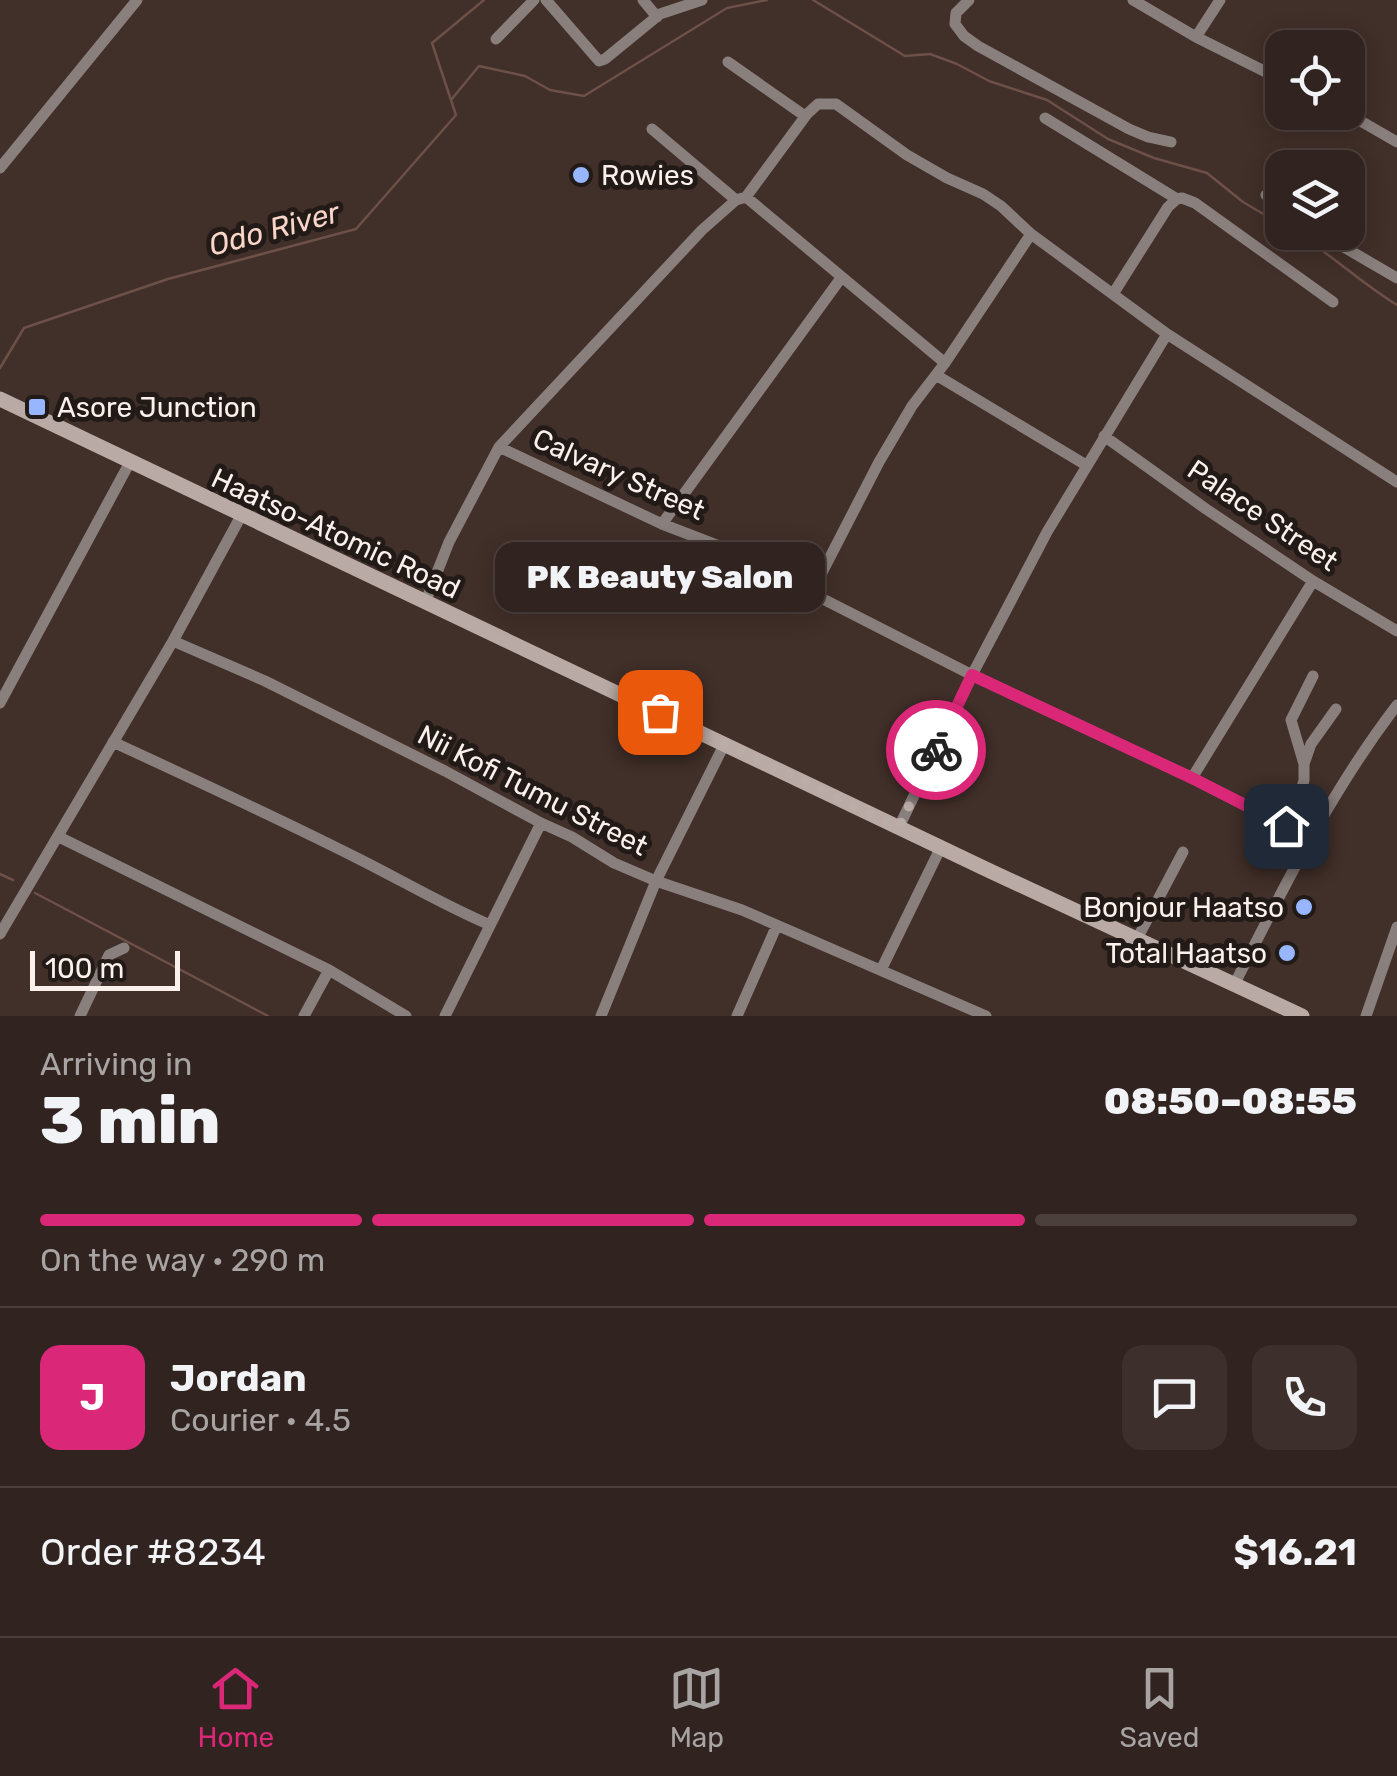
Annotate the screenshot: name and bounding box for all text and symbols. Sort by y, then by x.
map controls [1265,30,1365,250]
button: locate [1265,30,1365,130]
button: layers [1265,150,1365,250]
place label: Rowies [601,159,694,192]
marker: Rowies [570,164,592,186]
water label: Odo River [205,194,345,264]
place label: Asore Junction [57,391,257,424]
marker: Asore Junction [26,396,48,418]
street label: Calvary Street [528,422,710,527]
street label: Palace Street [1181,453,1344,578]
street label: Haatso-Atomic Road [206,461,465,606]
callout: PK Beauty Salon [495,542,825,612]
text: PK Beauty Salon [527,558,793,596]
pin [618,670,703,755]
icon: bag [633,685,688,740]
courier [886,700,986,800]
street label: Nii Kofi Tumu Street [412,718,653,863]
icon: bike [909,723,964,778]
pin [1244,784,1329,869]
icon: home [1259,799,1314,854]
place label: Bonjour Haatso [1083,891,1284,924]
marker: Bonjour Haatso [1293,896,1315,918]
place label: Total Haatso [1105,937,1267,970]
marker: Total Haatso [1276,942,1298,964]
scale bar [30,946,180,990]
text: 100 m [45,952,124,985]
text: Arriving in [40,1045,192,1083]
text: 08:50–08:55 [1104,1078,1357,1124]
text: 3 min [40,1082,220,1159]
text: On the way · 290 m [40,1241,325,1279]
button: chat [1122,1345,1227,1450]
button: phone [1252,1345,1357,1450]
text: Jordan [170,1355,307,1401]
text: J [80,1374,105,1420]
text: Courier · 4.5 [170,1401,351,1439]
text: Order #8234 [40,1529,266,1575]
text: $16.21 [1234,1529,1357,1575]
tab: Home [198,1661,274,1754]
tab: Map [669,1661,724,1754]
tab: Saved [1119,1661,1199,1754]

